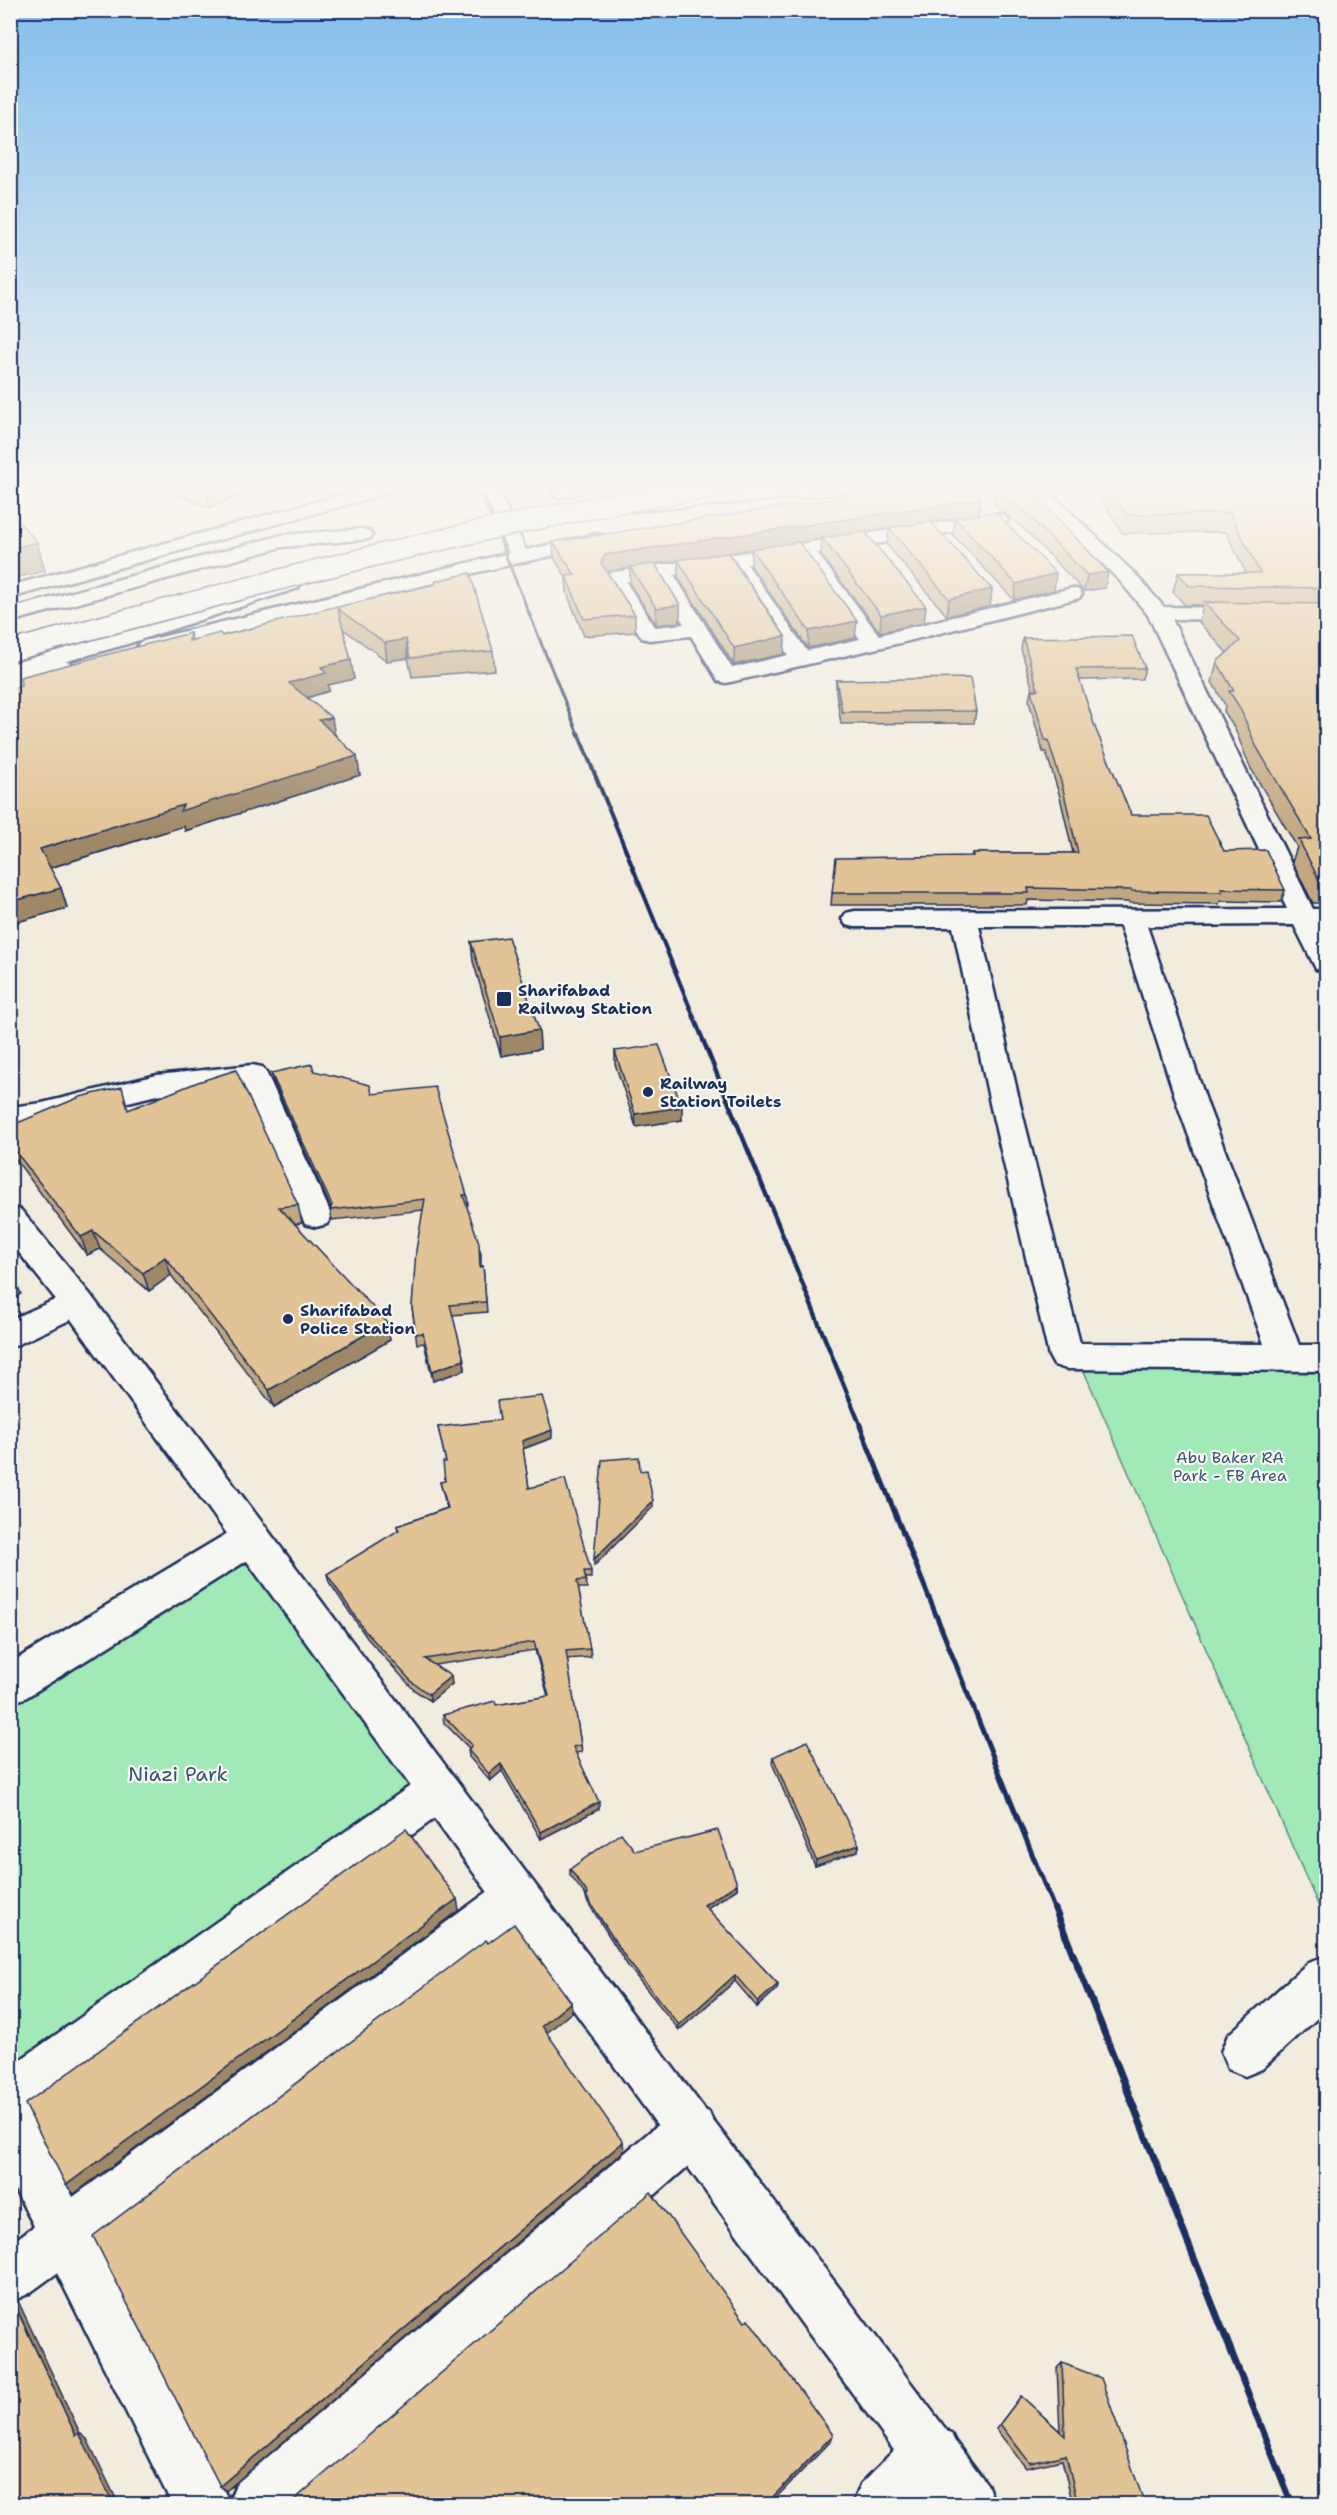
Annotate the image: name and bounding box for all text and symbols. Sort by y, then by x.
place label: Sharifabad Railway Station [518,980,652,1019]
marker: Sharifabad Railway Station [495,990,513,1008]
place label: Railway Station Toilets [660,1073,781,1112]
marker: Railway Station Toilets [641,1085,655,1099]
place label: Sharifabad Police Station [300,1300,415,1339]
marker: Sharifabad Police Station [281,1312,295,1326]
park label: Abu Baker RA Park - FB Area [1173,1447,1287,1486]
park label: Niazi Park [128,1761,228,1787]

